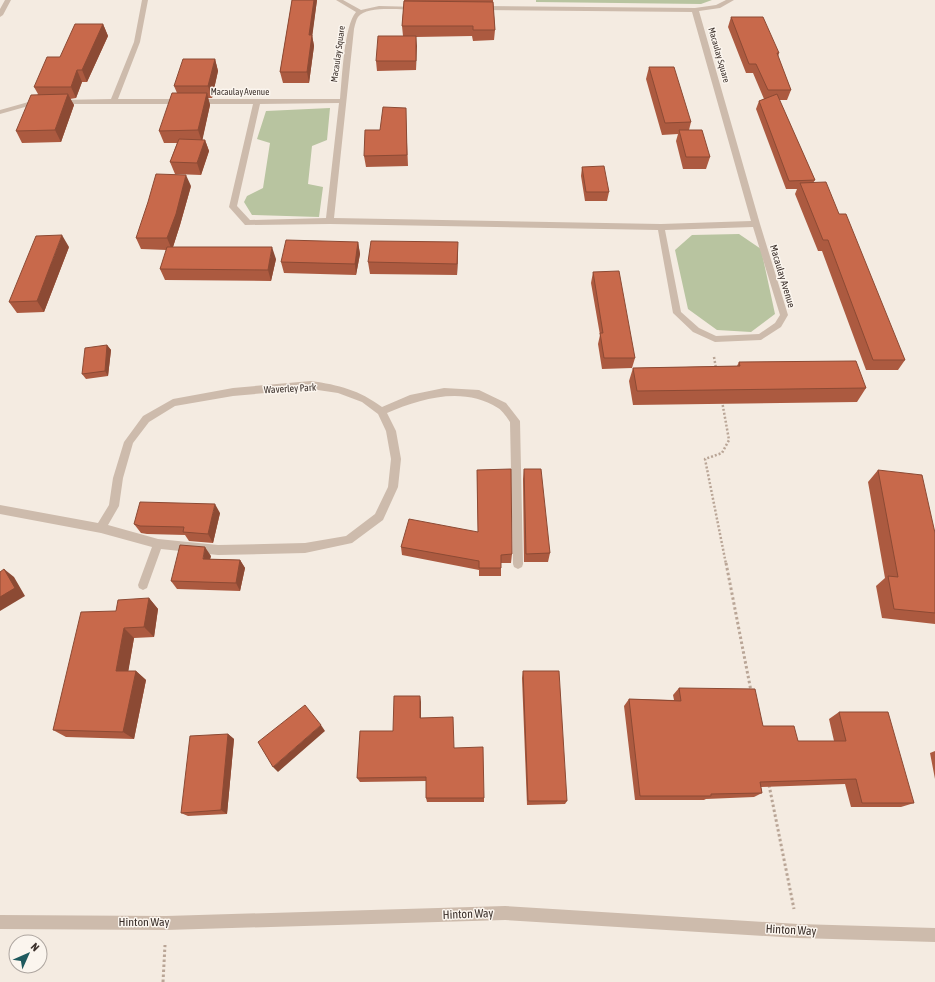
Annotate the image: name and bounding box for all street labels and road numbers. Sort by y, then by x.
street label: Macaulay Square [329,25,347,83]
street label: Macaulay Square [706,26,732,84]
street label: Macaulay Avenue [211,87,269,97]
street label: Macaulay Avenue [768,243,797,309]
street label: Waverley Park [264,382,317,395]
street label: Hinton Way [442,906,494,922]
street label: Hinton Way [119,915,169,929]
street label: Hinton Way [765,922,817,938]

